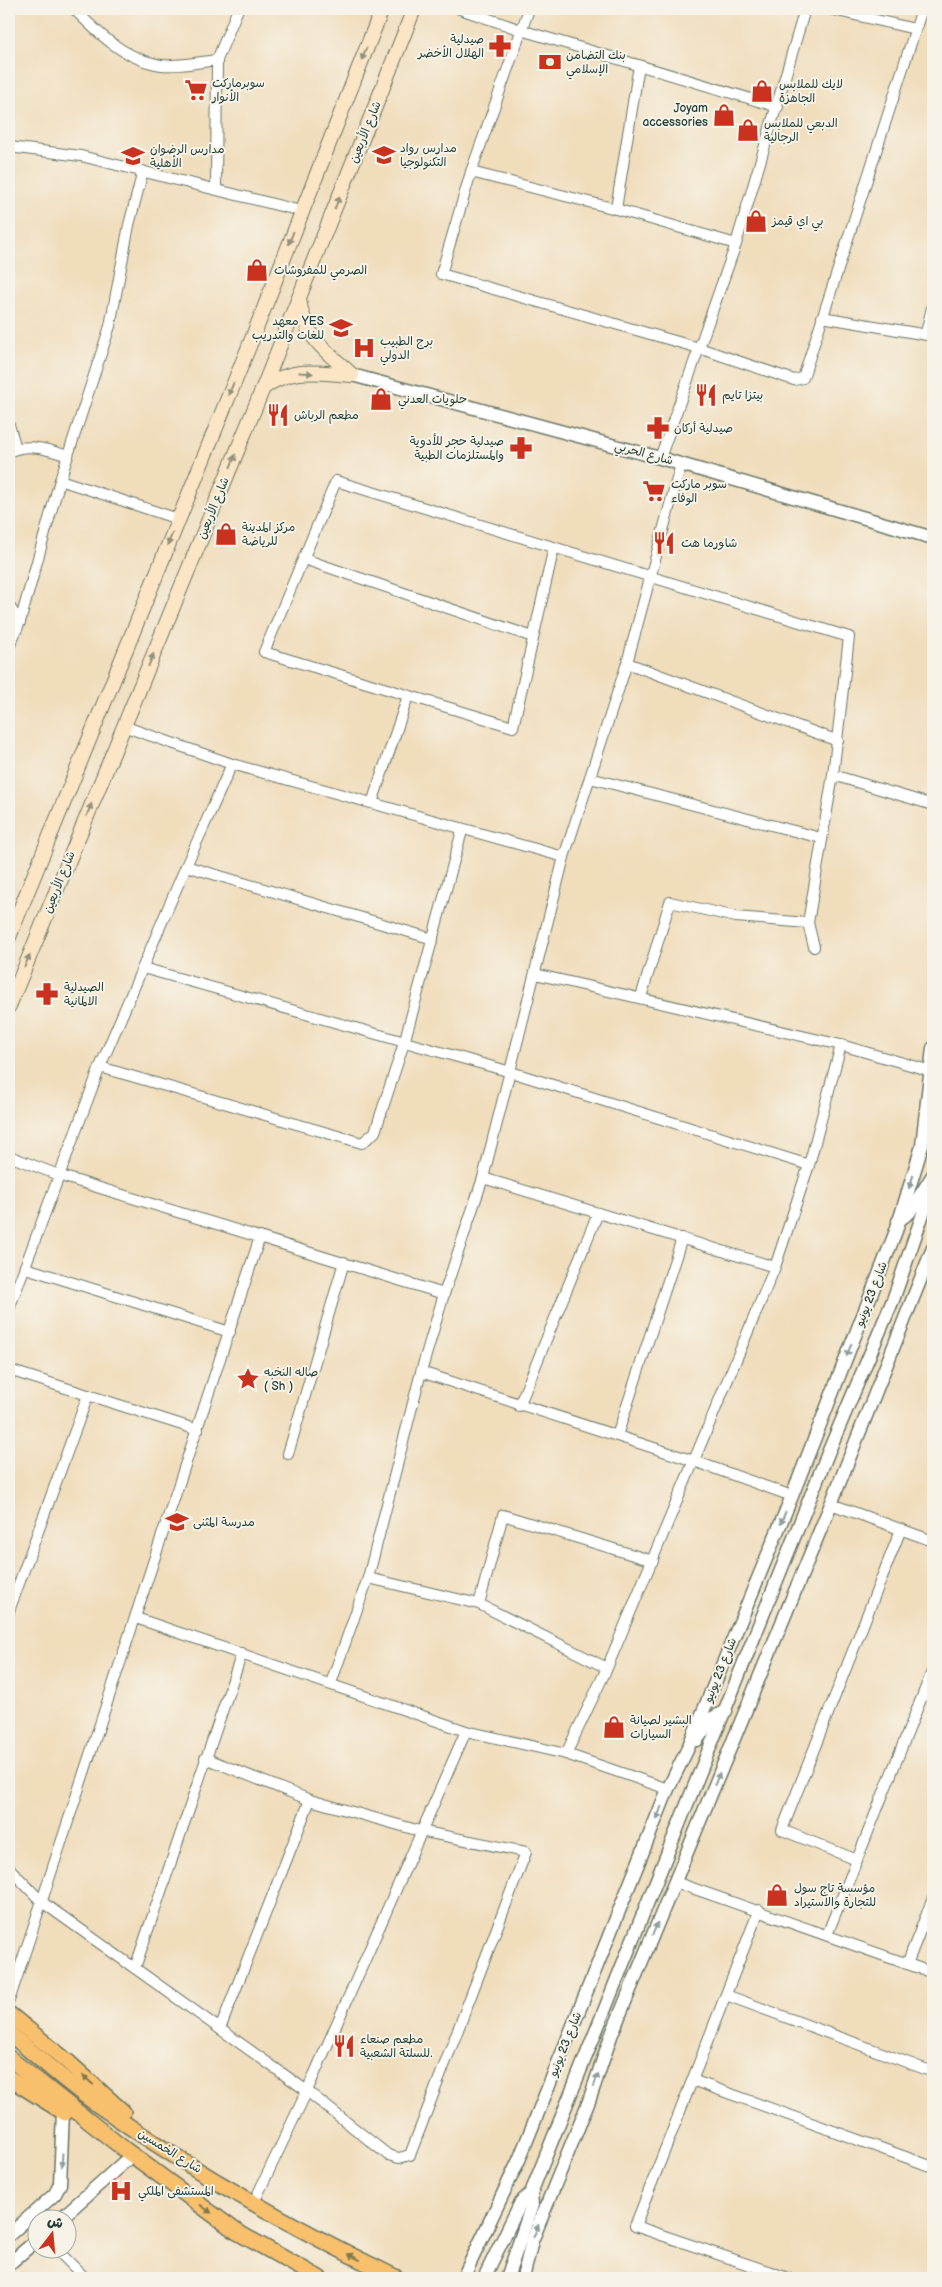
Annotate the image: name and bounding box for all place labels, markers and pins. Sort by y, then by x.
place label: صيدلية الهلال الأخضر [417,32,484,61]
pharmacy icon: صيدلية الهلال الأخضر [487,33,513,59]
place label: بنك التضامن الإسلامي [566,48,626,80]
bank icon: بنك التضامن الإسلامي [537,49,563,75]
place label: سوبرماركت الأنوار [211,76,265,105]
supermarket icon: سوبرماركت الأنوار [183,77,209,103]
place label: لايك للملابس الجاهزة [779,77,843,106]
shop icon: لايك للملابس الجاهزة [749,78,775,104]
place label: Joyam accessories [642,101,708,130]
shop icon: Joyam accessories [711,102,737,128]
place label: الدبعي للملابس الرجالية [764,116,838,145]
shop icon: الدبعي للملابس الرجالية [735,117,761,143]
place label: مدارس رواد التكنولوجيا [400,141,457,170]
place label: مدارس الرضوان الأهلية [150,142,225,171]
school or university icon: مدارس رواد التكنولوجيا [371,142,397,168]
school or university icon: مدارس الرضوان الأهلية [120,143,146,169]
shop icon: بي اي قيمز [743,208,769,234]
place label: بي اي قيمز [771,214,823,232]
shop icon: الصرمي للمفروشات [244,257,270,283]
place label: الصرمي للمفروشات [274,263,367,281]
place label: معهد YES للغات والتدريب [252,314,324,343]
school or university icon: معهد YES للغات والتدريب [328,315,354,341]
place label: برج الطبيب الدولي [380,334,433,366]
hospital icon: برج الطبيب الدولي [351,335,377,361]
restaurant icon: بيتزا تايم [693,382,719,408]
shop icon: حلويات العدني [368,386,394,412]
place label: بيتزا تايم [722,388,763,404]
place label: حلويات العدني [398,392,467,410]
restaurant icon: مطعم الرباش [265,402,291,428]
place label: مطعم الرباش [294,408,359,424]
pharmacy icon: صيدلية أركان [645,415,671,441]
place label: صيدلية أركان [674,421,733,436]
place label: صيدلية حجر للأدوية والمستلزمات الطبية [410,433,504,463]
pharmacy icon: صيدلية حجر للأدوية والمستلزمات الطبية [508,435,534,461]
place label: سوبر ماركت الوفاء [671,477,727,506]
supermarket icon: سوبر ماركت الوفاء [641,478,667,504]
place label: مركز المدينة للرياضة [242,520,295,549]
shop icon: مركز المدينة للرياضة [213,521,239,547]
restaurant icon: شاورما هت [651,530,677,556]
place label: شاورما هت [681,536,737,551]
place label: الصيدلية الالمانية [64,980,104,1009]
pharmacy icon: الصيدلية الالمانية [34,981,60,1007]
place label: صاله النخبه ( Sh ) [264,1365,318,1394]
place icon: صاله النخبه ( Sh ) [235,1366,261,1392]
school or university icon: مدرسة المثنى [164,1509,190,1535]
place label: مدرسة المثنى [193,1515,255,1530]
place label: البشير لصيانة السيارات [630,1713,692,1742]
shop icon: البشير لصيانة السيارات [601,1714,627,1740]
place label: مؤسسة تاج سول للتجارة والاستيراد [794,1881,876,1910]
shop icon: مؤسسة تاج سول للتجارة والاستيراد [764,1882,790,1908]
place label: مطعم صنعاء للسلتة الشعبية. [360,2032,433,2061]
restaurant icon: مطعم صنعاء للسلتة الشعبية. [331,2033,357,2059]
hospital icon: المستشفى الملكي [108,2178,134,2204]
place label: المستشفى الملكي [138,2184,214,2202]

